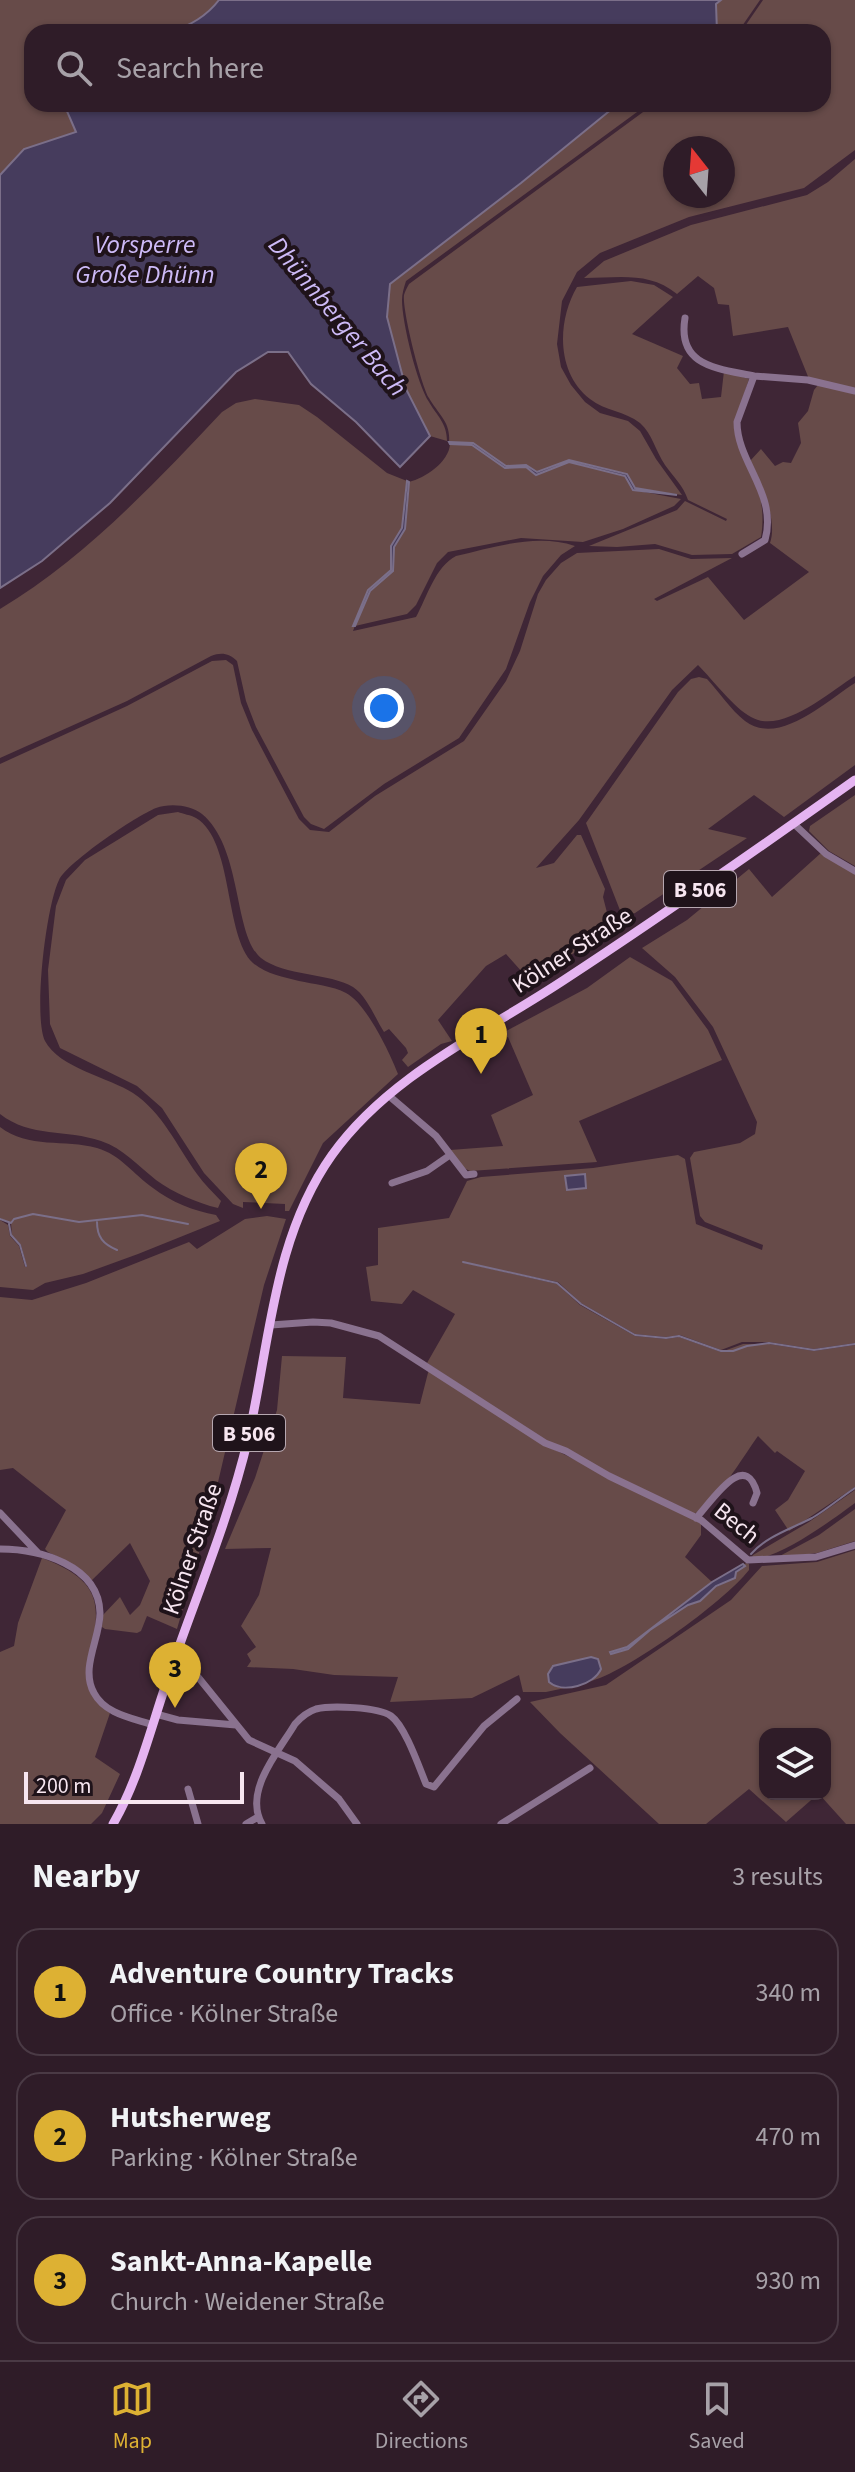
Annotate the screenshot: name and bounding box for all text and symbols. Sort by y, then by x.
search box [24,24,831,112]
icon: search [52,46,96,90]
text: Search here [116,47,264,90]
north arrow [663,136,735,208]
water label: Vorsperre Große Dhünn [75,226,215,293]
water label: Dhünnberger Bach [260,228,416,404]
your location [364,688,404,728]
road number: B 506 [664,871,736,907]
street label: Kölner Straße [505,898,639,1002]
pin: 1 [455,1008,507,1074]
pin: 2 [235,1143,287,1209]
road number: B 506 [213,1415,285,1451]
street label: Kölner Straße [154,1479,231,1620]
street label: Bech [706,1494,767,1553]
pin: 3 [149,1642,201,1708]
map controls [759,1728,831,1800]
button: layers [759,1728,831,1800]
scale bar [24,1768,244,1804]
text: 200 m [36,1770,91,1802]
text: Nearby [32,1852,140,1901]
text: 3 results [732,1858,823,1895]
text: Adventure Country Tracks [110,1952,454,1995]
text: 1 [53,1974,67,2011]
text: 340 m [755,1974,821,2011]
text: Office · Kölner Straße [110,1995,338,2032]
text: Hutsherweg [110,2096,271,2139]
text: 2 [53,2118,67,2155]
text: 470 m [755,2118,821,2155]
text: Parking · Kölner Straße [110,2139,358,2176]
text: Sankt-Anna-Kapelle [110,2240,372,2283]
text: 3 [53,2262,67,2299]
text: 930 m [755,2262,821,2299]
text: Church · Weidener Straße [110,2283,385,2320]
tab: Map [110,2377,154,2457]
tab: Directions [375,2377,468,2457]
tab: Saved [689,2377,745,2457]

